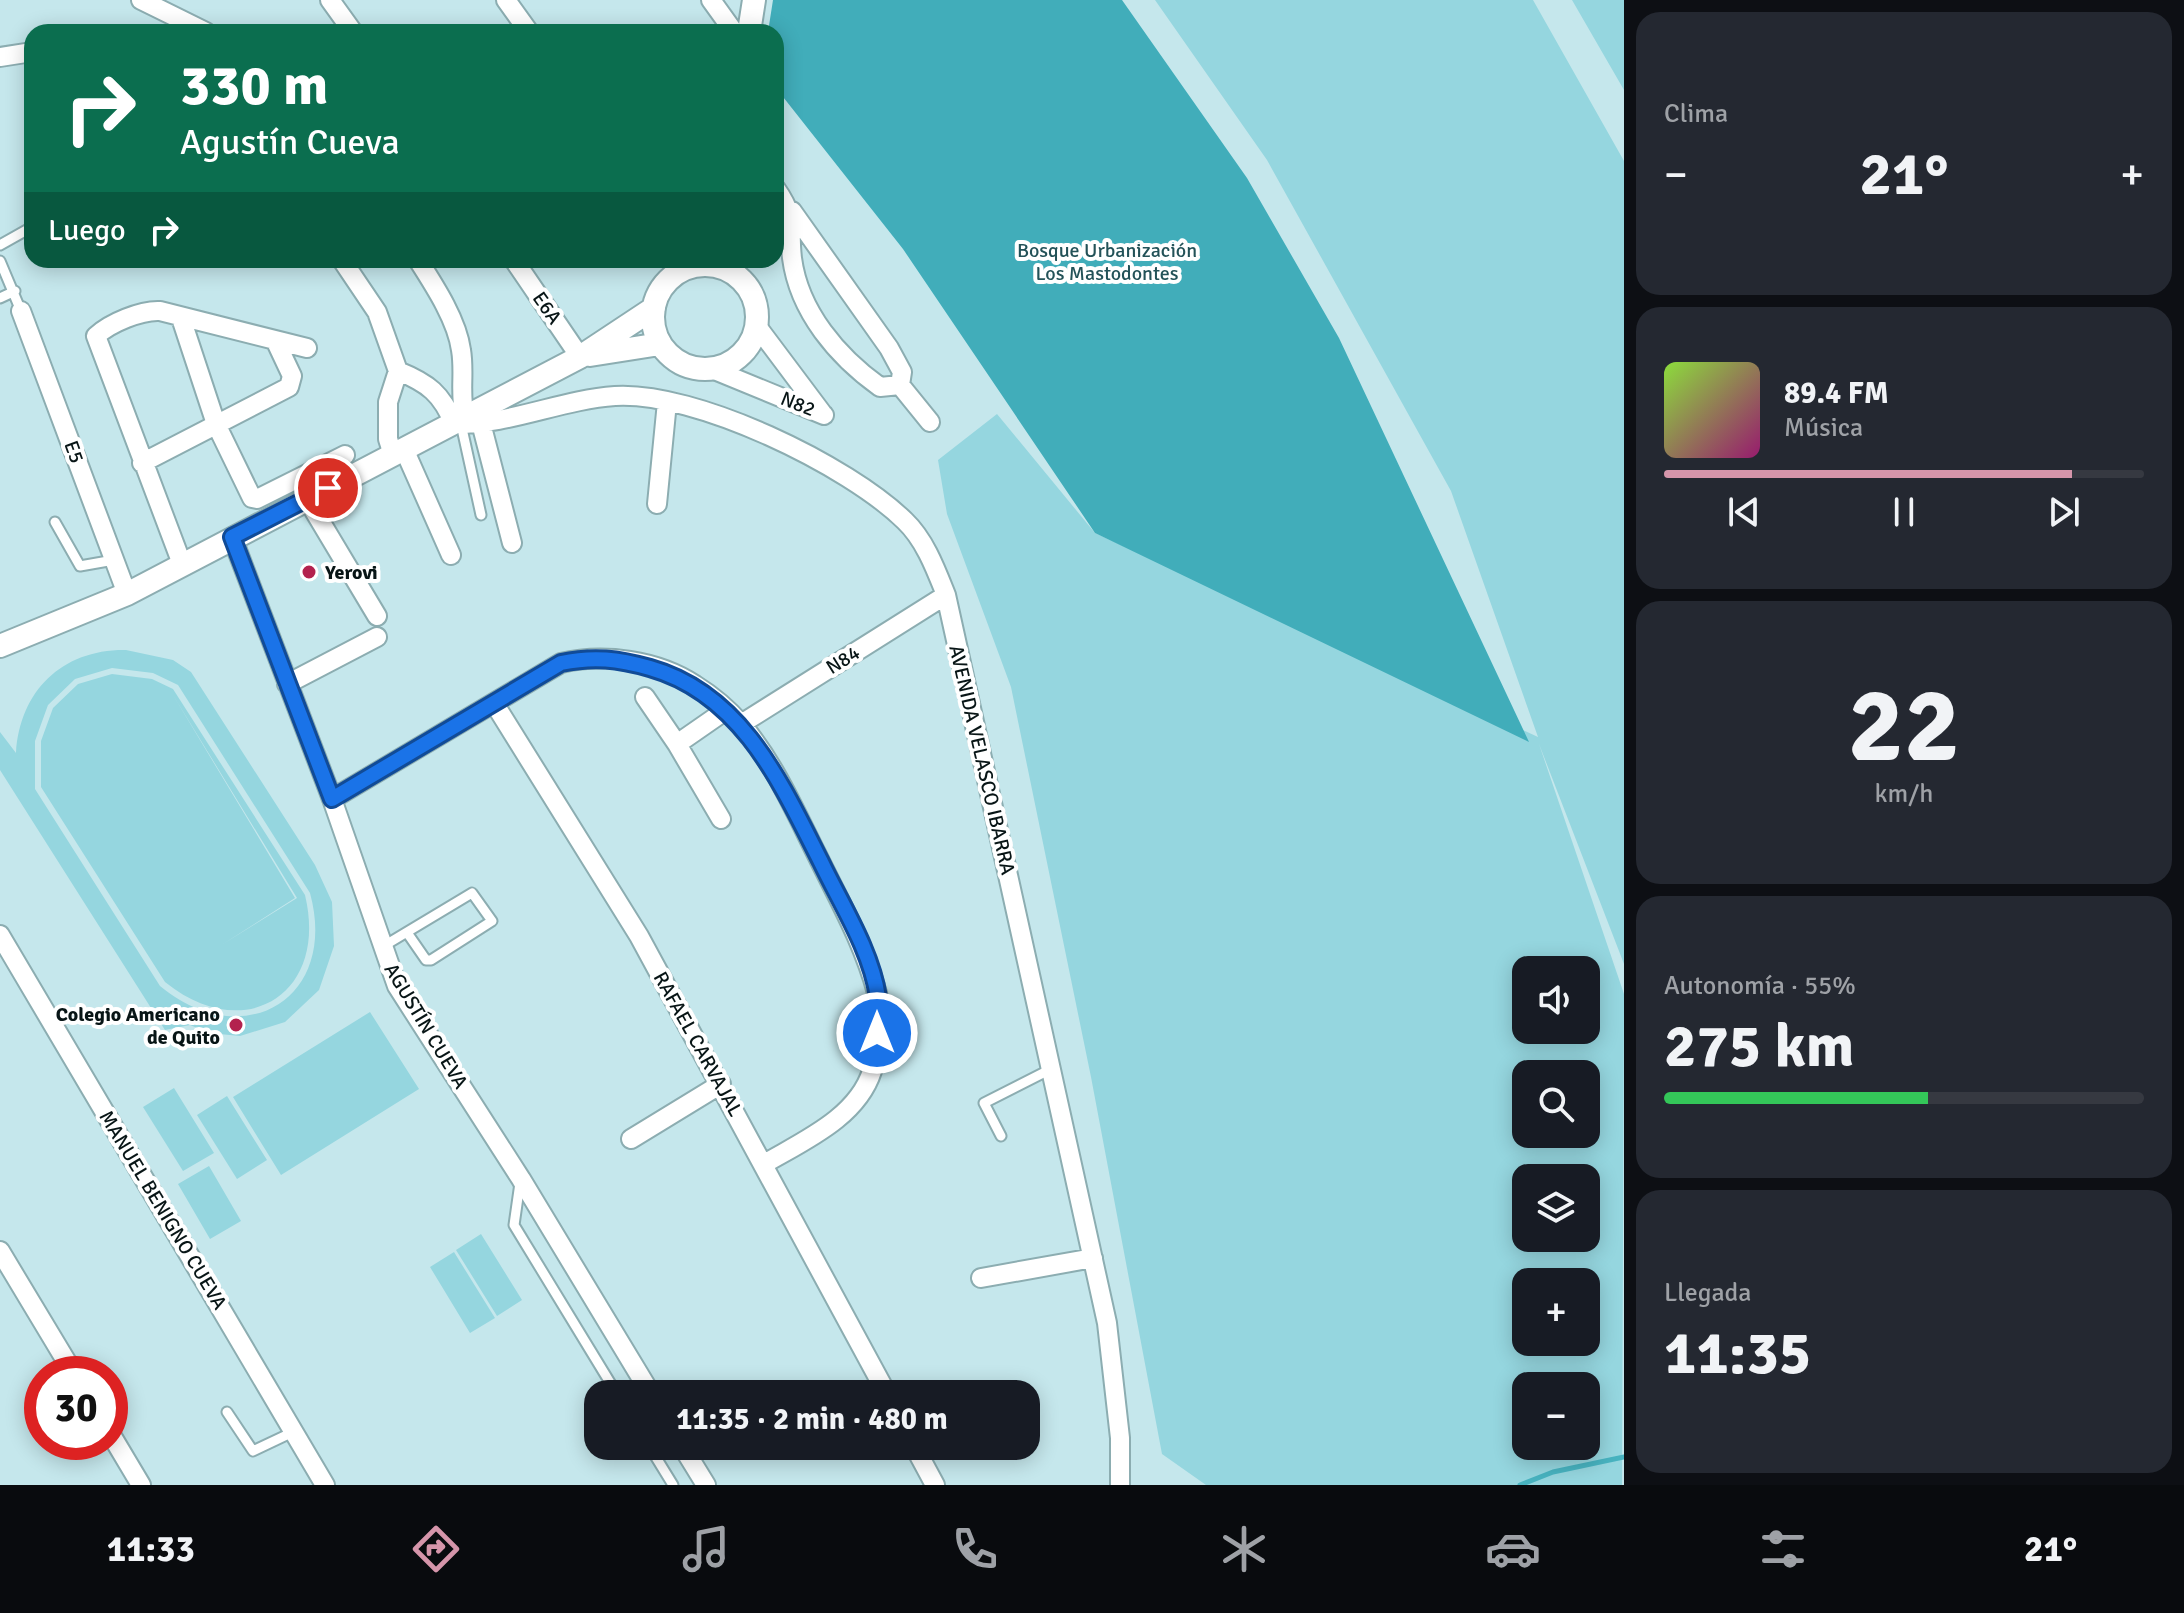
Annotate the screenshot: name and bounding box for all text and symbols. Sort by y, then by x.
text: 330 m [180,51,328,120]
icon: right [48,56,152,160]
text: Clima [1664,98,1728,130]
text: Agustín Cueva [180,120,400,165]
text: 21° [1860,138,1948,212]
text: − [1664,148,1688,202]
text: + [2120,148,2144,202]
icon: right [142,208,186,252]
text: Luego [48,212,126,249]
park label: Bosque Urbanización Los Mastodontes [1017,238,1197,286]
street label: E6A [527,287,567,329]
text: 89.4 FM [1784,375,1889,412]
street label: N82 [777,386,819,422]
text: Música [1784,412,1863,444]
street label: E5 [58,437,90,467]
pin [294,454,362,522]
icon: arrive [306,466,350,510]
icon: previous [1722,490,1766,534]
icon: pause [1882,490,1926,534]
icon: next [2042,490,2086,534]
place label: Yerovi [324,560,378,585]
marker: Yerovi [300,563,318,581]
street label: N84 [821,640,865,680]
street label: AVENIDA VELASCO IBARRA [943,643,1021,877]
text: 22 [1848,662,1960,790]
text: km/h [1875,778,1933,810]
map controls [1512,956,1600,1460]
button: sound [1512,956,1600,1044]
street label: AGUSTÍN CUEVA [379,959,473,1093]
street label: RAFAEL CARVAJAL [648,967,748,1121]
text: Autonomía · 55% [1664,970,1856,1002]
position arrow [835,991,919,1075]
place label: Colegio Americano de Quito [56,1002,220,1050]
text: 275 km [1664,1010,1854,1084]
marker: Colegio Americano de Quito [227,1016,245,1034]
button: search [1512,1060,1600,1148]
street label: MANUEL BENIGNO CUEVA [94,1106,232,1314]
button: layers [1512,1164,1600,1252]
button: + [1512,1268,1600,1356]
text: Llegada [1664,1277,1751,1309]
text: 11:35 [1664,1317,1811,1391]
speed limit sign: 30 [24,1356,128,1460]
button: − [1512,1372,1600,1460]
text: 11:35 · 2 min · 480 m [676,1401,948,1438]
icon: directions [408,1521,464,1577]
icon: music [678,1521,734,1577]
icon: phone [947,1521,1003,1577]
icon: climate [1216,1521,1272,1577]
icon: car [1485,1521,1541,1577]
icon: filters [1755,1521,1811,1577]
text: 11:33 [107,1527,195,1572]
text: 21° [2024,1527,2077,1572]

